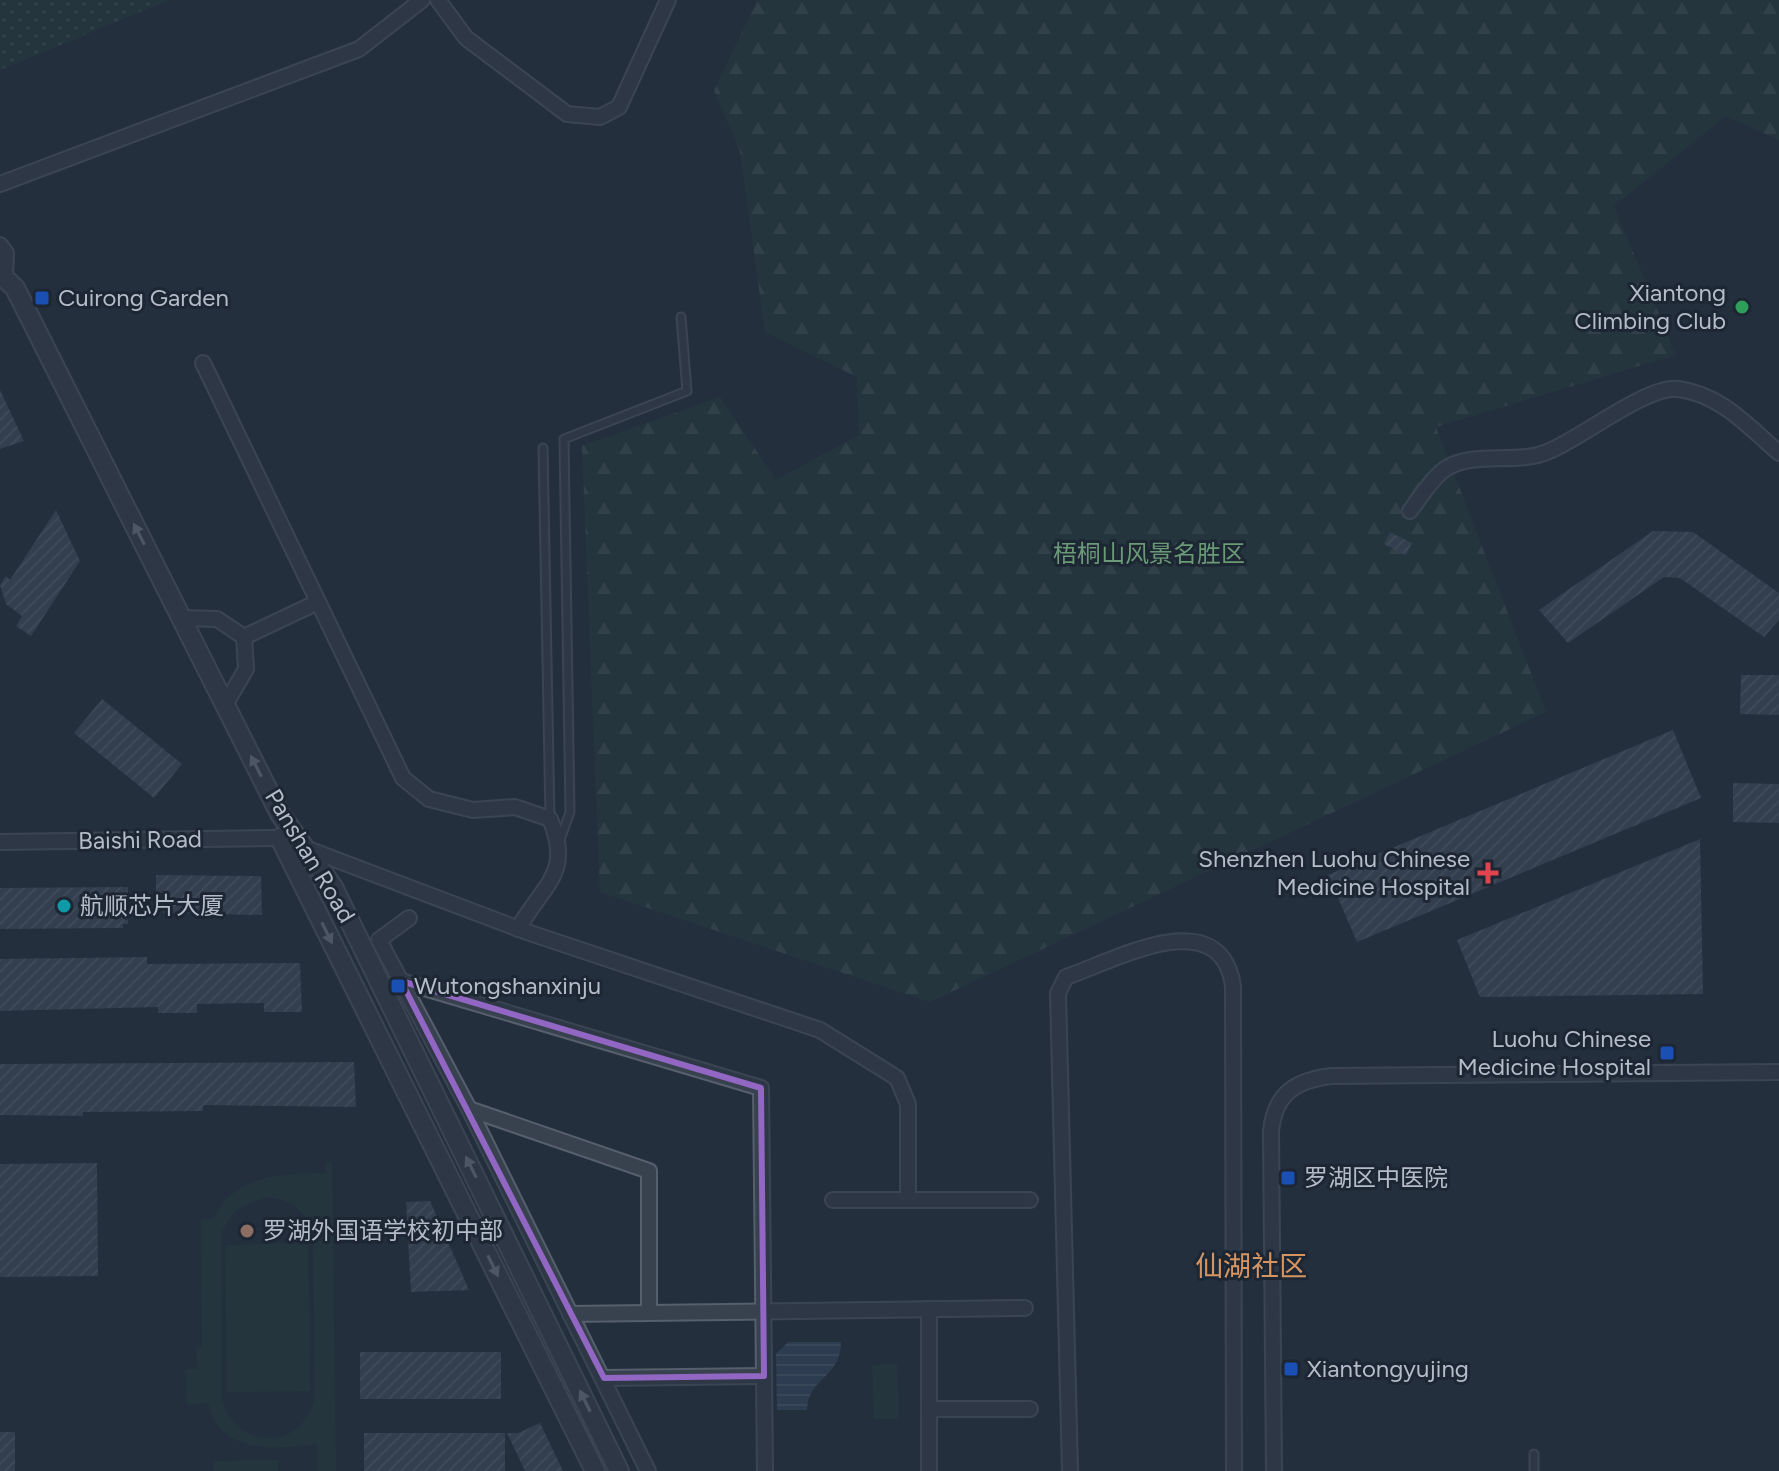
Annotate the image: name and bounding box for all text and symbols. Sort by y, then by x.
place label: Xiantong Climbing Club [1574,278,1726,335]
place label: Cuirong Garden [58,283,229,312]
marker: Cuirong Garden [33,289,51,307]
marker: Xiantong Climbing Club [1733,298,1751,316]
one-way arrow [133,523,146,546]
park label: 梧桐山风景名胜区 [1053,539,1245,568]
one-way arrow [250,755,263,778]
street label: Panshan Road [259,784,362,928]
street label: Baishi Road [78,824,202,855]
place label: Shenzhen Luohu Chinese Medicine Hospital [1198,844,1470,901]
marker: Shenzhen Luohu Chinese Medicine Hospital [1477,862,1499,884]
place label: 航顺芯片大厦 [80,891,224,920]
marker: 航顺芯片大厦 [55,897,73,915]
one-way arrow [321,921,334,944]
place label: Wutongshanxinju [414,971,601,1000]
marker: Wutongshanxinju [389,977,407,995]
place label: Luohu Chinese Medicine Hospital [1458,1024,1651,1081]
marker: Luohu Chinese Medicine Hospital [1658,1044,1676,1062]
one-way arrow [464,1156,478,1179]
place label: 罗湖区中医院 [1304,1163,1448,1192]
marker: 罗湖区中医院 [1279,1169,1297,1187]
place label: 罗湖外国语学校初中部 [263,1216,503,1245]
marker: 罗湖外国语学校初中部 [238,1222,256,1240]
district label: 仙湖社区 [1195,1249,1307,1283]
one-way arrow [486,1254,500,1278]
place label: Xiantongyujing [1307,1354,1469,1383]
marker: Xiantongyujing [1282,1360,1300,1378]
one-way arrow [578,1389,592,1412]

